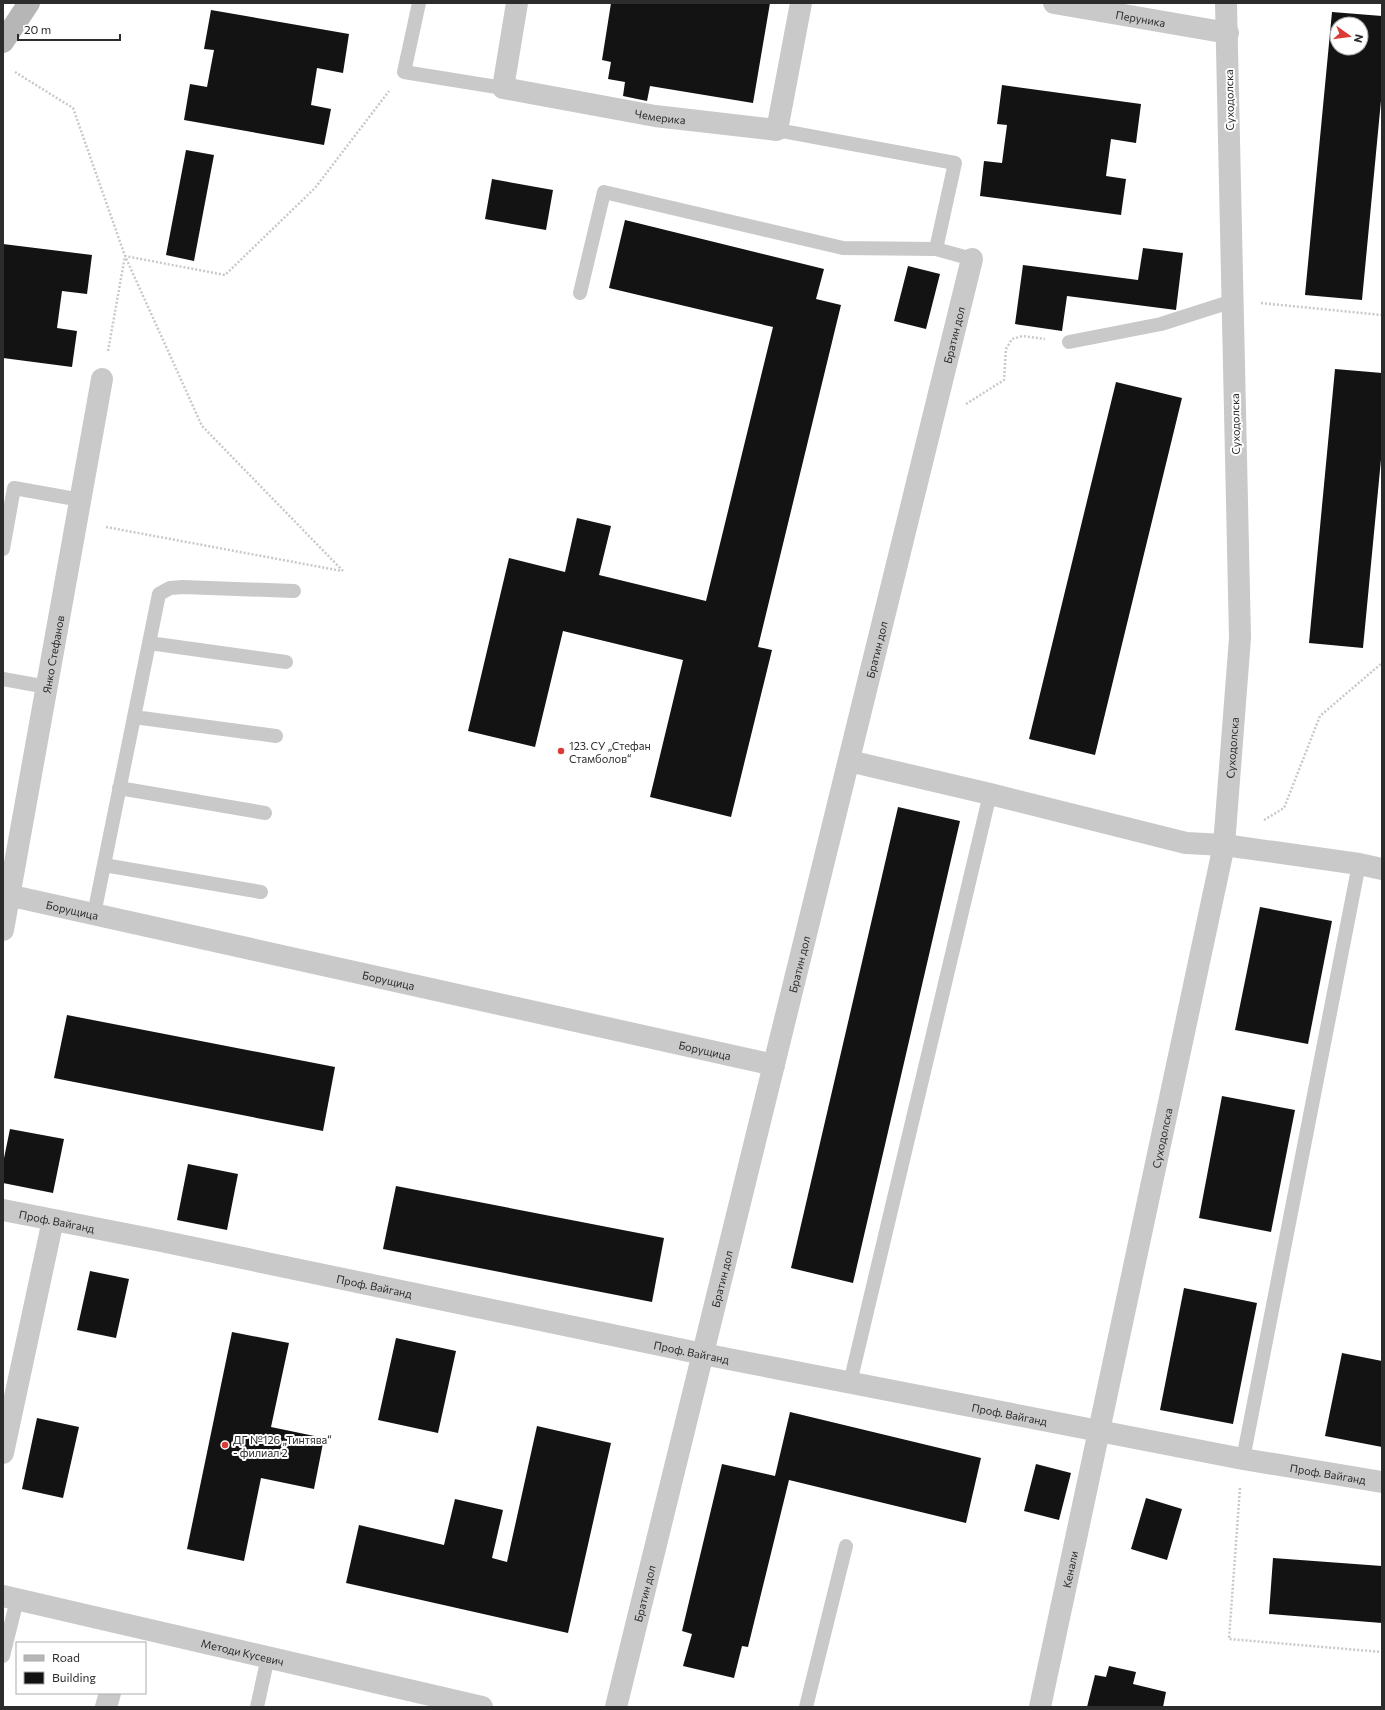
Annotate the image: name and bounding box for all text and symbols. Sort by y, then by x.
street label: Перуника [1115,7,1167,29]
scale bar [18,16,120,42]
north arrow [1329,16,1369,56]
text: 20 m [24,22,51,36]
text: N [1352,33,1366,44]
street label: Суходолска [1222,69,1236,131]
street label: Чемерика [634,106,686,126]
street label: Братин дол [940,305,967,365]
street label: Суходолска [1228,393,1242,455]
street label: Янко Стефанов [39,614,66,695]
street label: Братин дол [863,620,889,679]
street label: Суходолска [1223,717,1240,779]
place label: 123. СУ „Стефан Стамболов“ [569,739,651,765]
marker: 123. СУ „Стефан Стамболов“ [556,746,566,756]
street label: Борущица [45,897,100,921]
street label: Братин дол [785,934,812,994]
street label: Борущица [361,967,416,992]
street label: Борущица [678,1038,732,1062]
street label: Суходолска [1149,1106,1174,1169]
street label: Проф. Вайганд [18,1207,96,1234]
street label: Братин дол [708,1249,735,1309]
street label: Проф. Вайганд [335,1271,414,1300]
street label: Проф. Вайганд [653,1337,731,1366]
street label: Проф. Вайганд [971,1400,1049,1427]
place label: ДГ №126 „Тинтява“ - филиал 2 [233,1433,332,1459]
marker: ДГ №126 „Тинтява“ - филиал 2 [220,1440,230,1450]
street label: Проф. Вайганд [1289,1460,1368,1486]
street label: Кенали [1059,1549,1080,1589]
street label: Братин дол [631,1564,657,1623]
street label: Методи Кусевич [200,1636,285,1667]
legend [16,1642,146,1694]
text: Road [52,1650,80,1664]
text: Building [52,1670,96,1684]

